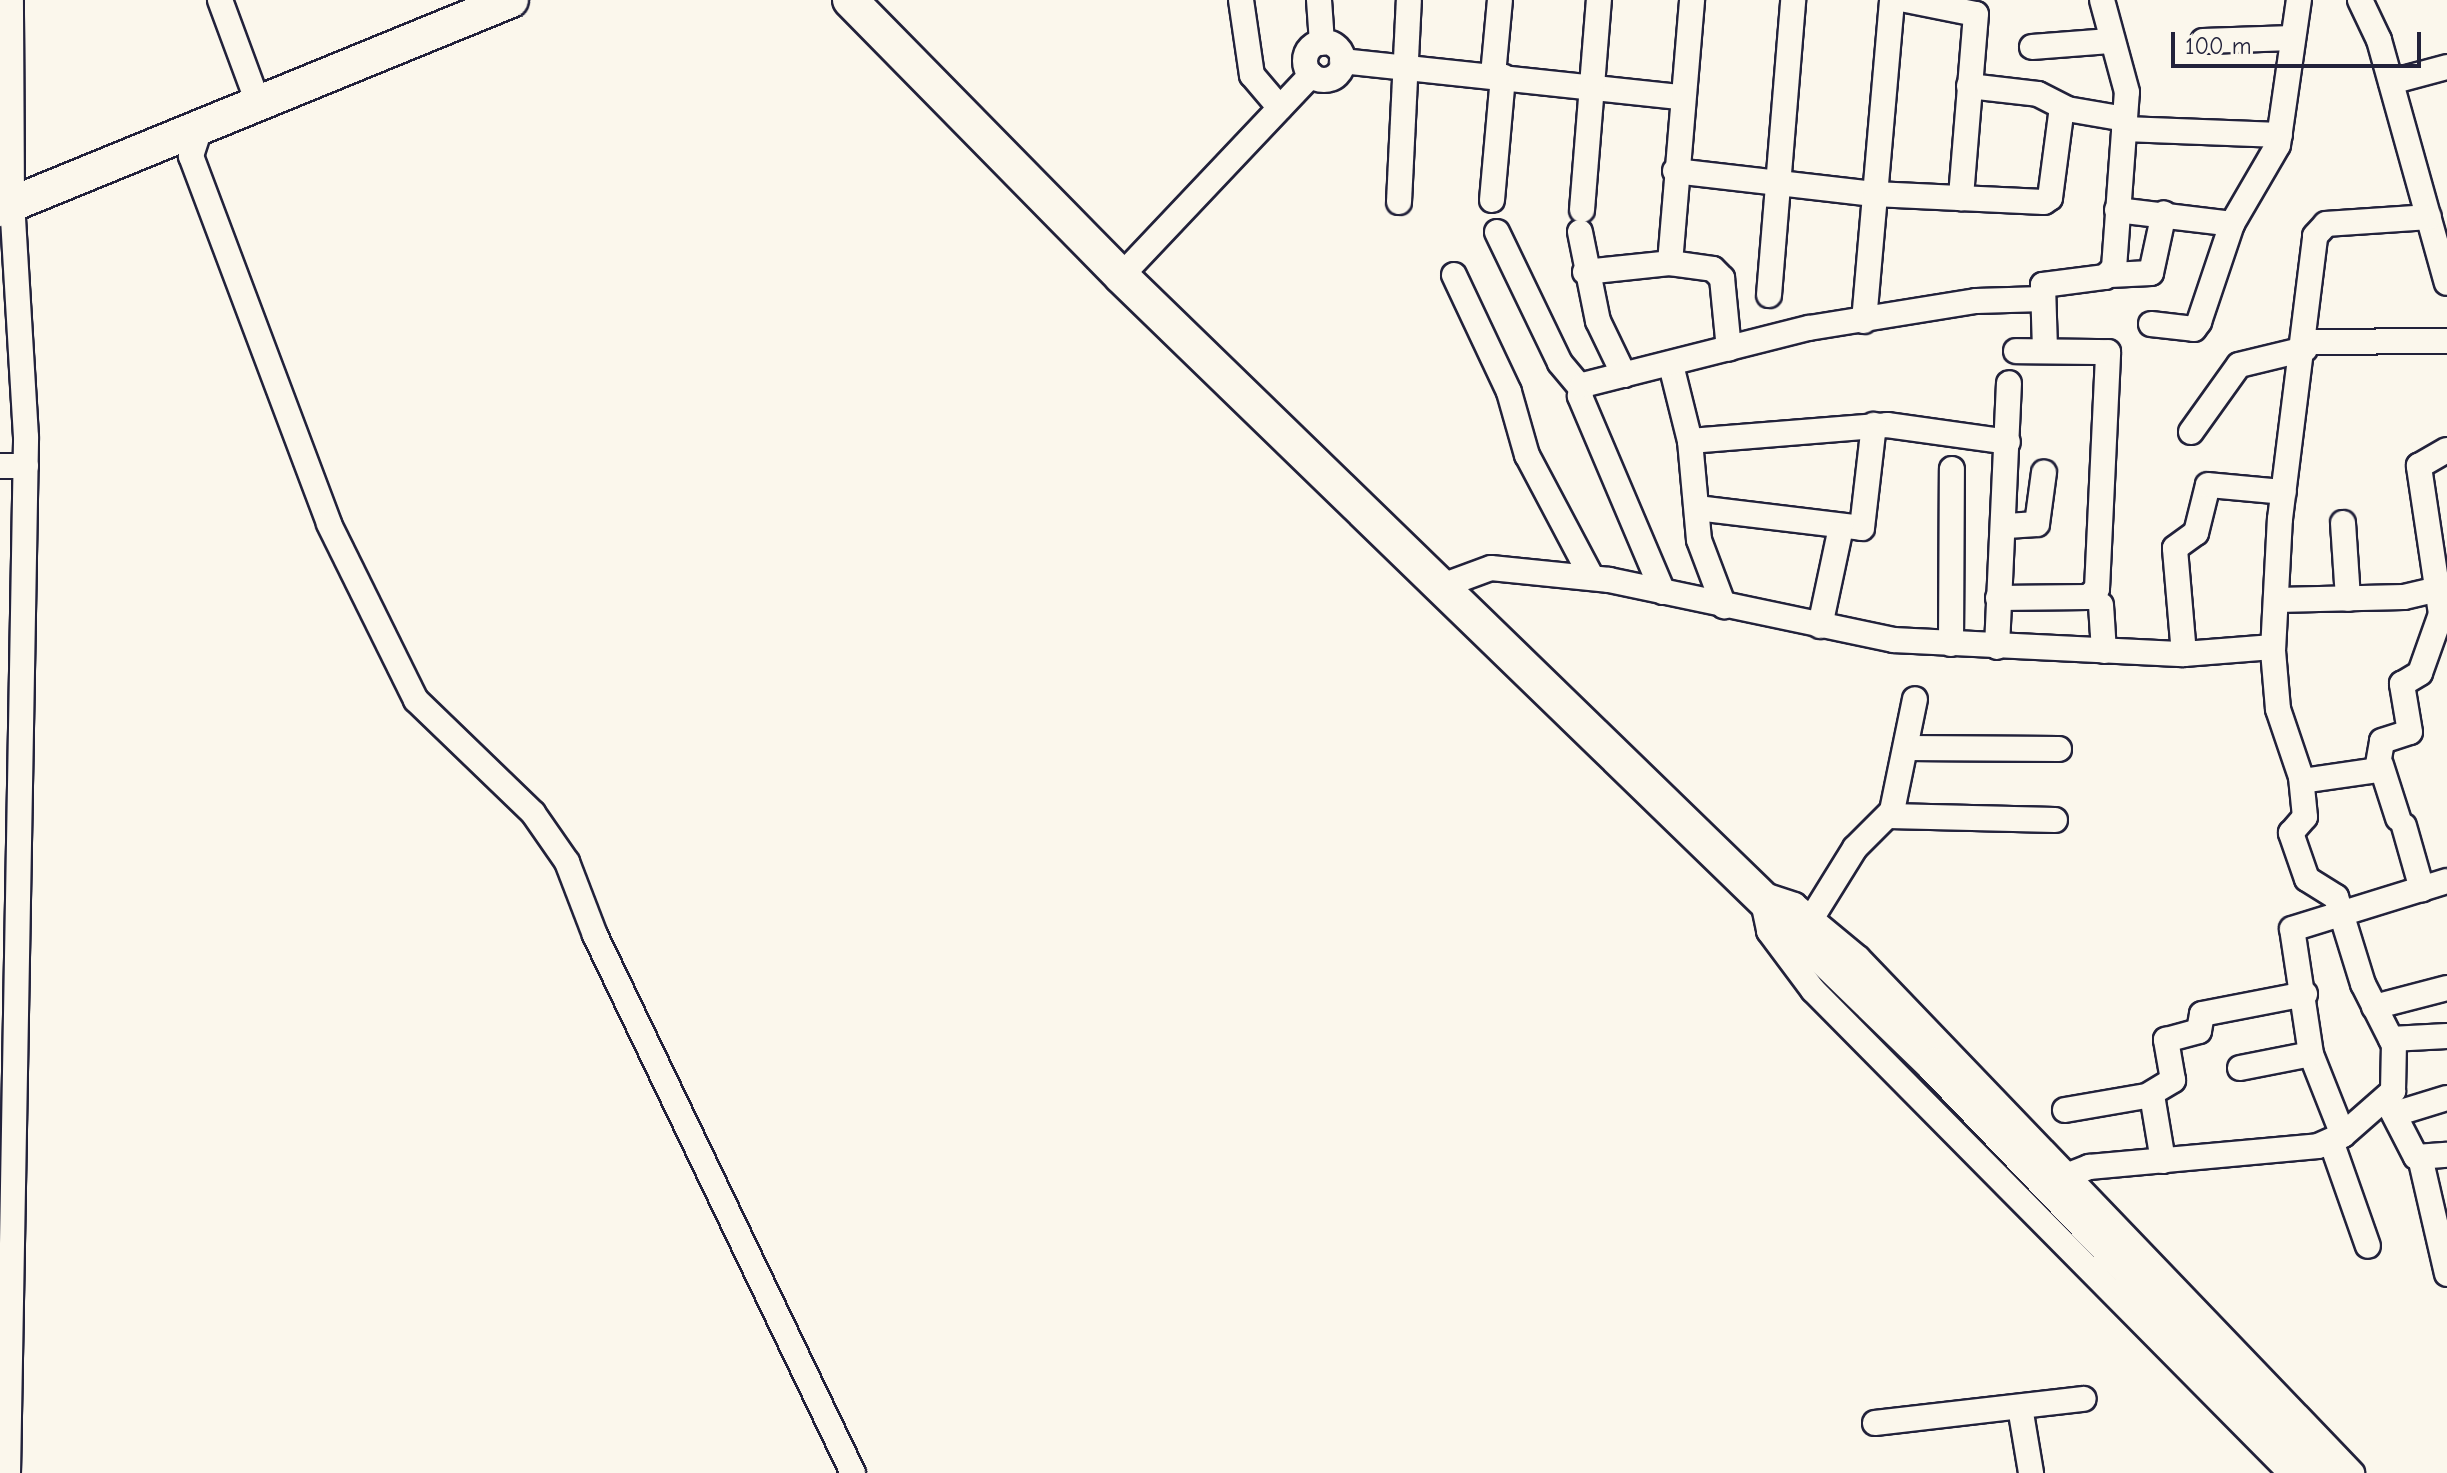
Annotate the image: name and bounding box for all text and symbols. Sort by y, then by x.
scale bar [2175,16,2425,66]
text: 100 m [2185,32,2252,60]

